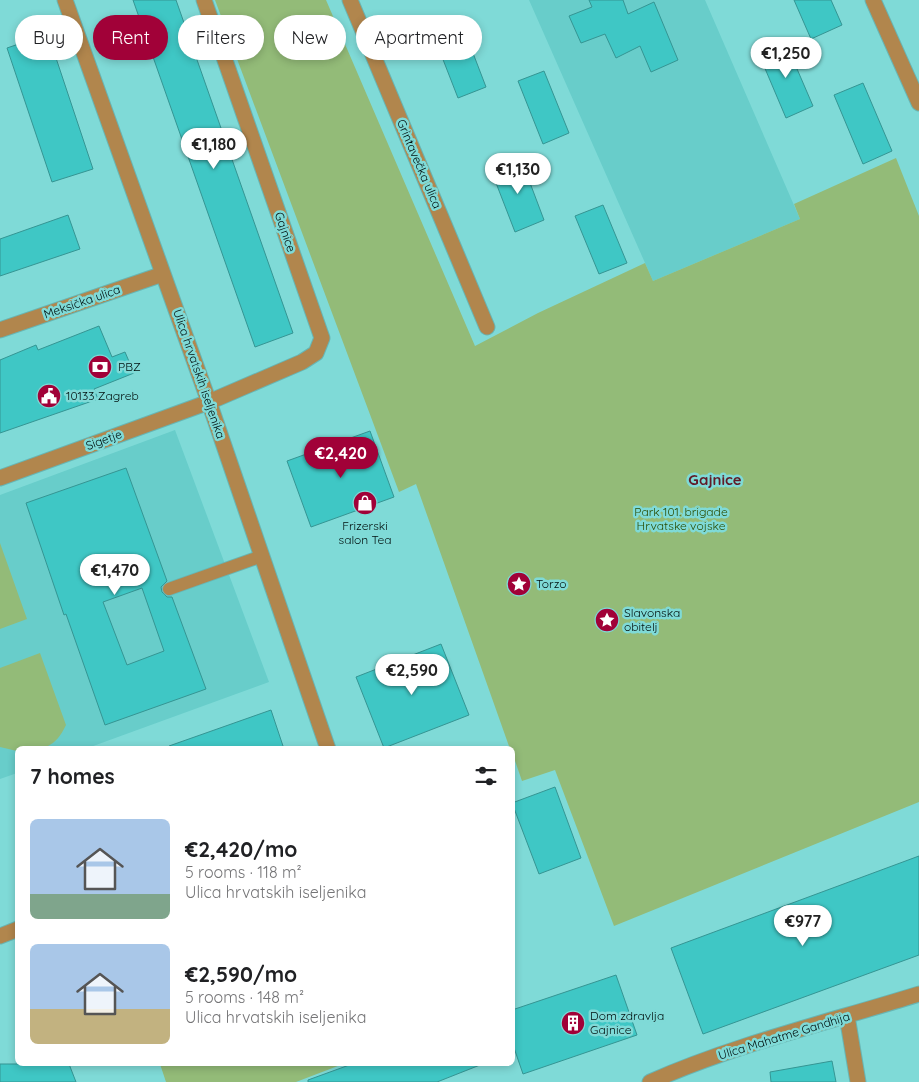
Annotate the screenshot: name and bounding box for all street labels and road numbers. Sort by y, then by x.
street label: Grintavečka ulica [394,117,445,211]
street label: Gajnice [272,210,299,254]
street label: Meksička ulica [42,281,122,322]
street label: Ulica hrvatskih iseljenika [170,307,229,441]
street label: Sigetje [84,426,124,453]
street label: Ulica Mahatme Gandhija [716,1008,852,1063]

